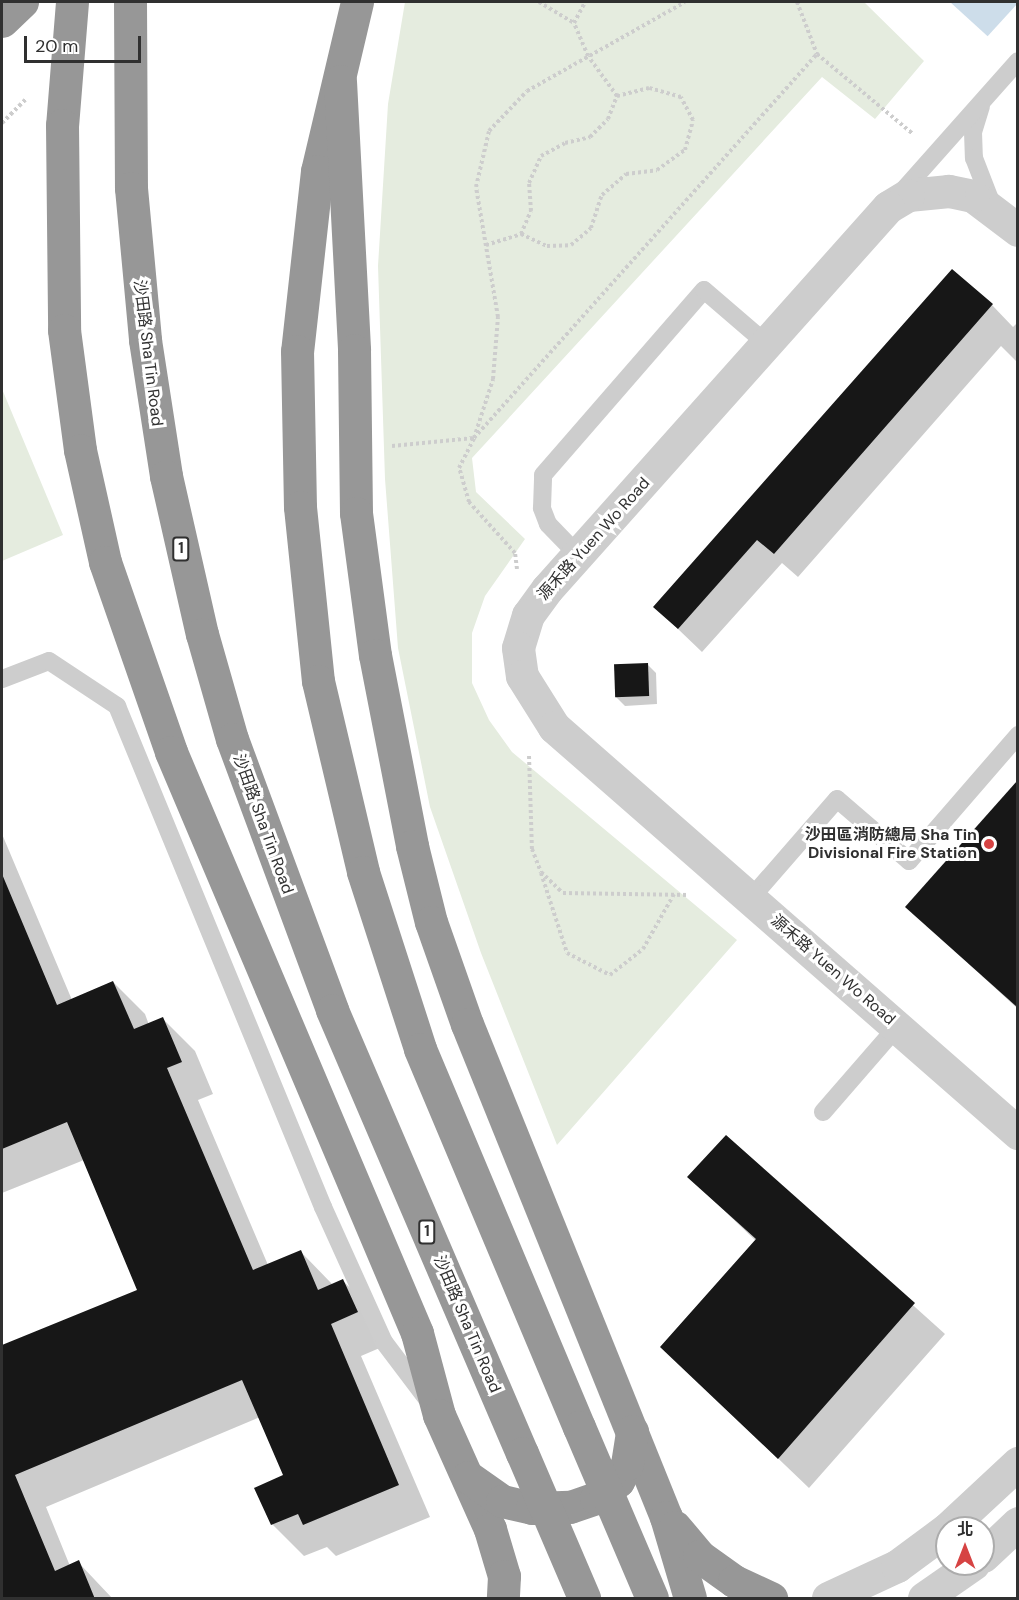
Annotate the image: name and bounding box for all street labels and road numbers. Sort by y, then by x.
street label: 沙田路 Sha Tin Road [130,279,166,427]
street label: 源禾路 Yuen Wo Road [534,474,654,604]
road number: 1 [172,537,190,561]
street label: 沙田路 Sha Tin Road [229,752,297,896]
street label: 源禾路 Yuen Wo Road [767,911,899,1029]
road number: 1 [418,1220,436,1244]
street label: 沙田路 Sha Tin Road [429,1252,505,1396]

